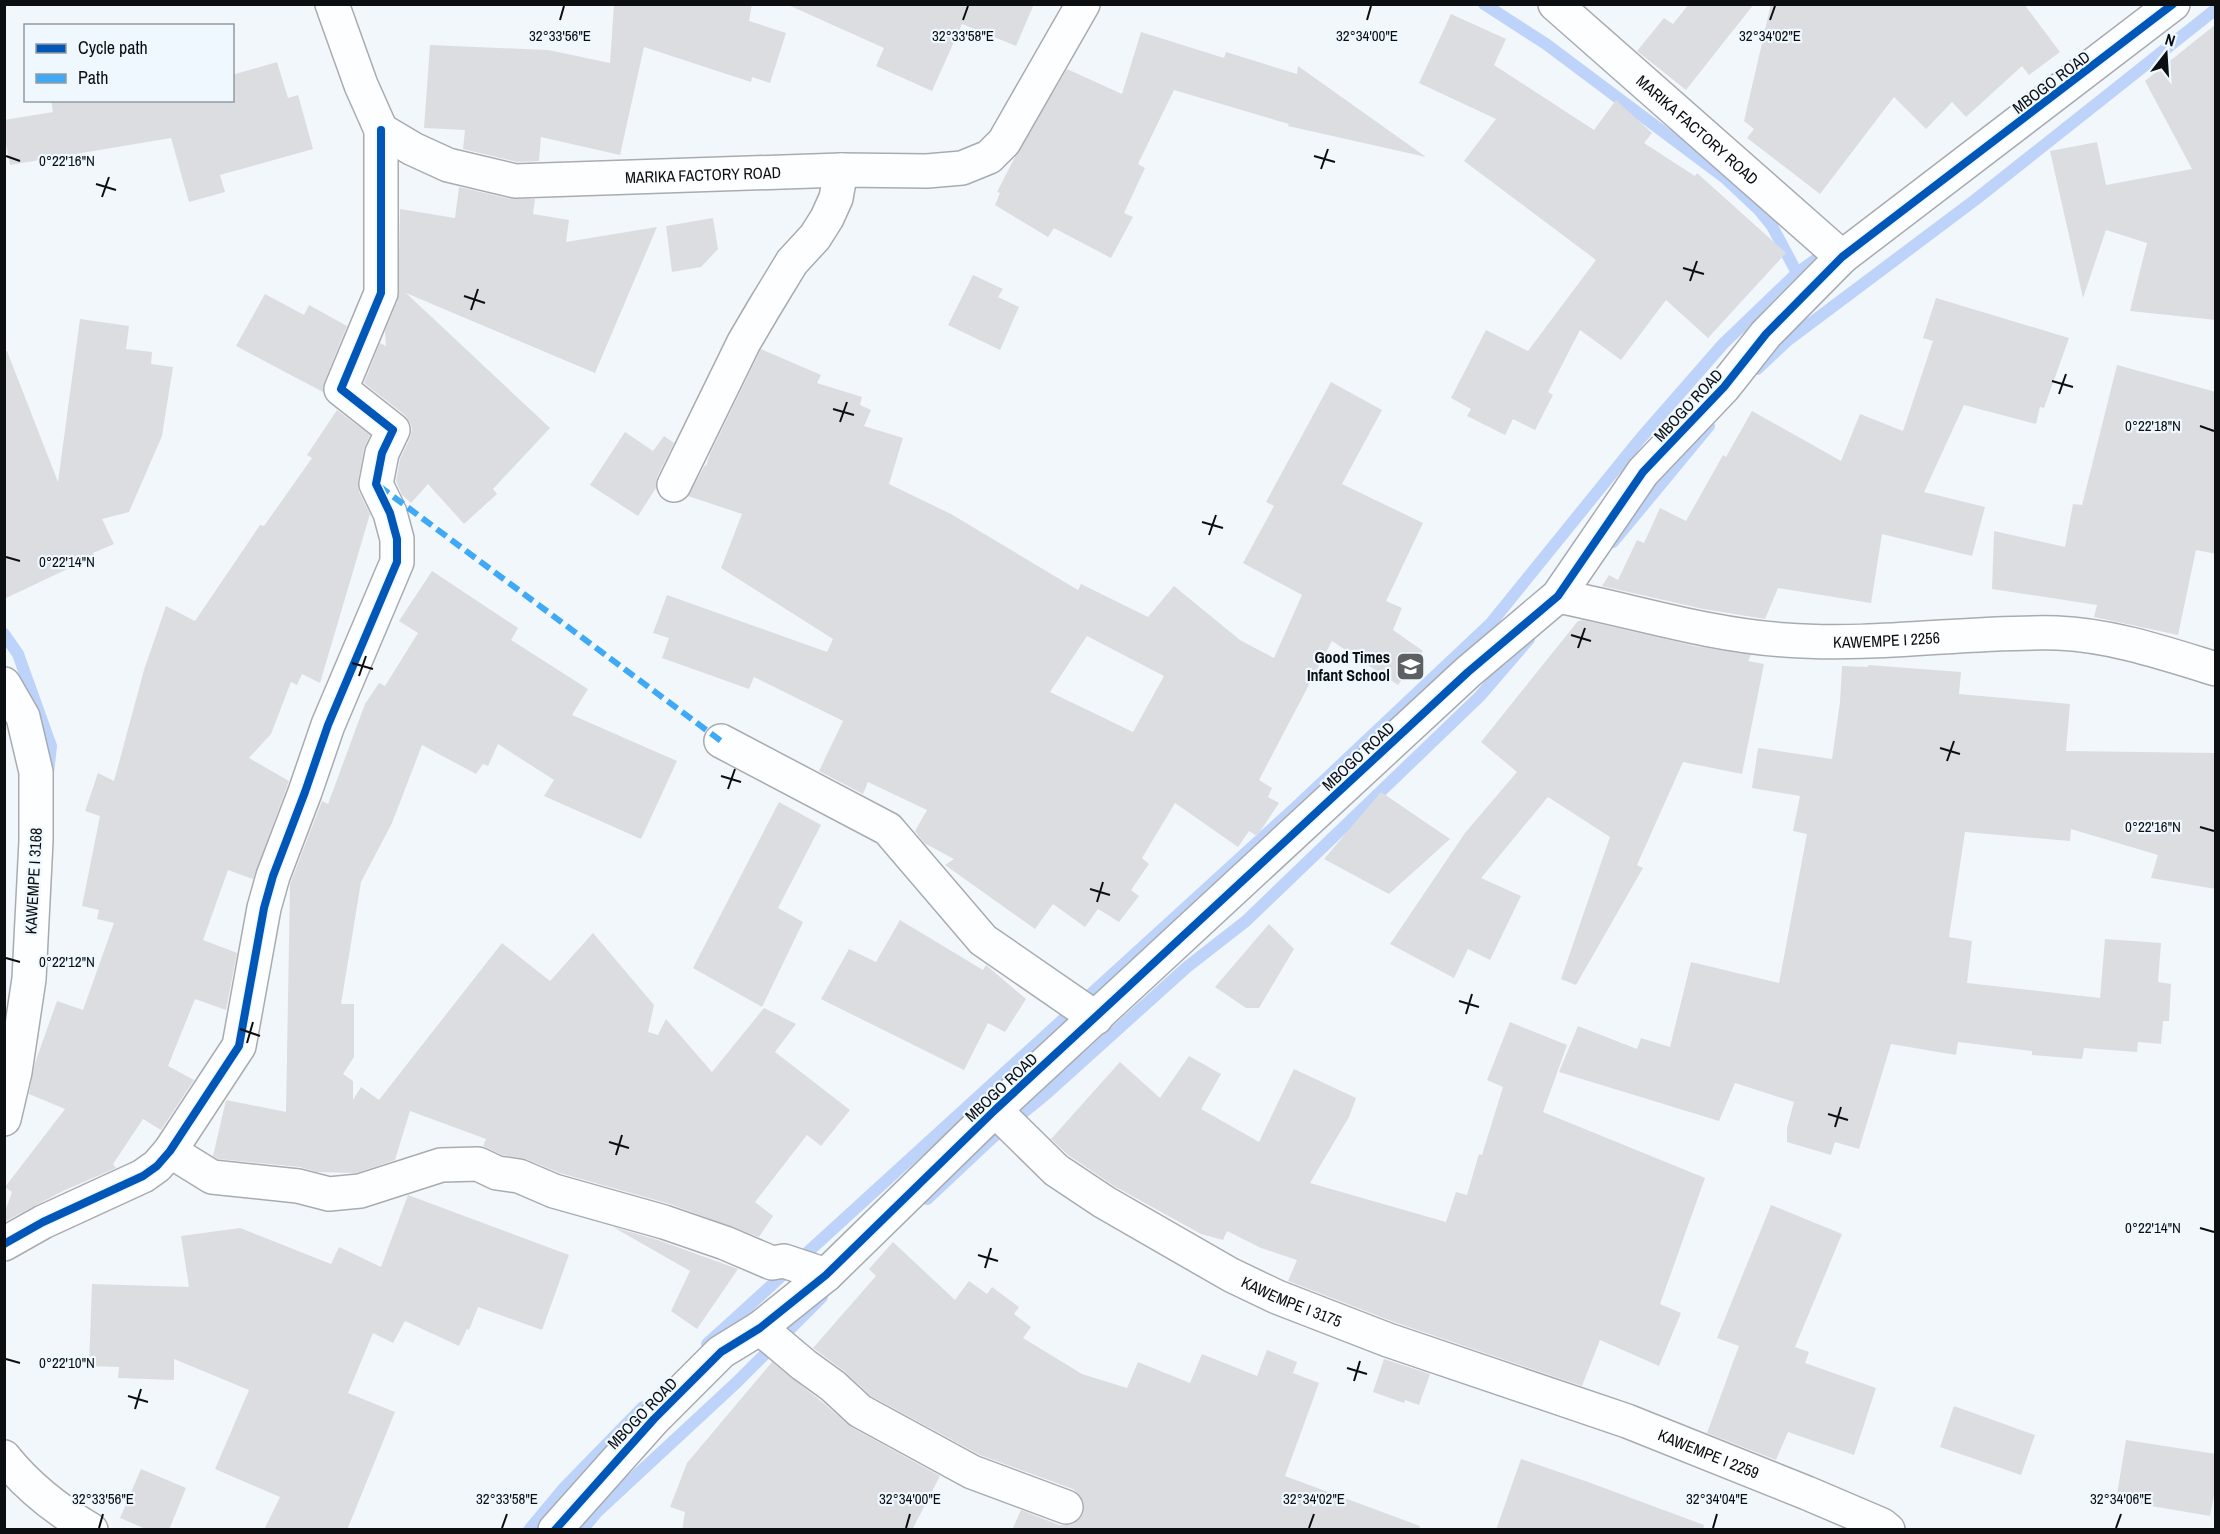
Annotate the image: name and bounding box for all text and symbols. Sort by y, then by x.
legend [24,24,234,102]
north arrow [2136,24,2196,84]
text: 32°33'56"E [529,25,591,46]
text: 32°33'58"E [932,25,994,46]
text: 32°34'00"E [1336,25,1398,46]
text: 32°34'02"E [1739,25,1801,46]
text: N [2163,28,2178,52]
text: Cycle path [78,35,148,60]
street label: MBOGO ROAD [2008,46,2094,118]
text: Path [78,65,108,90]
street label: MARIKA FACTORY ROAD [1632,70,1763,190]
text: 0°22'16"N [39,150,95,171]
street label: MARIKA FACTORY ROAD [625,161,781,188]
street label: MBOGO ROAD [1649,364,1727,446]
text: 0°22'18"N [2125,415,2181,436]
text: 0°22'14"N [39,551,95,572]
street label: KAWEMPE I 2256 [1833,626,1941,653]
place label: Good Times Infant School [1307,646,1390,686]
school or university icon: Good Times Infant School [1395,650,1427,682]
street label: MBOGO ROAD [1317,717,1399,795]
text: 0°22'16"N [2125,816,2181,837]
street label: KAWEMPE I 3168 [19,827,47,935]
text: 0°22'12"N [39,951,95,972]
street label: MBOGO ROAD [960,1048,1042,1126]
text: 0°22'14"N [2125,1217,2181,1238]
street label: KAWEMPE I 3175 [1238,1271,1345,1332]
text: 0°22'10"N [39,1352,95,1373]
street label: MBOGO ROAD [602,1372,682,1454]
street label: KAWEMPE I 2259 [1655,1424,1762,1484]
text: 32°33'56"E [72,1488,134,1509]
text: 32°33'58"E [476,1488,538,1509]
text: 32°34'00"E [879,1488,941,1509]
text: 32°34'02"E [1283,1488,1345,1509]
text: 32°34'04"E [1686,1488,1748,1509]
text: 32°34'06"E [2090,1488,2152,1509]

